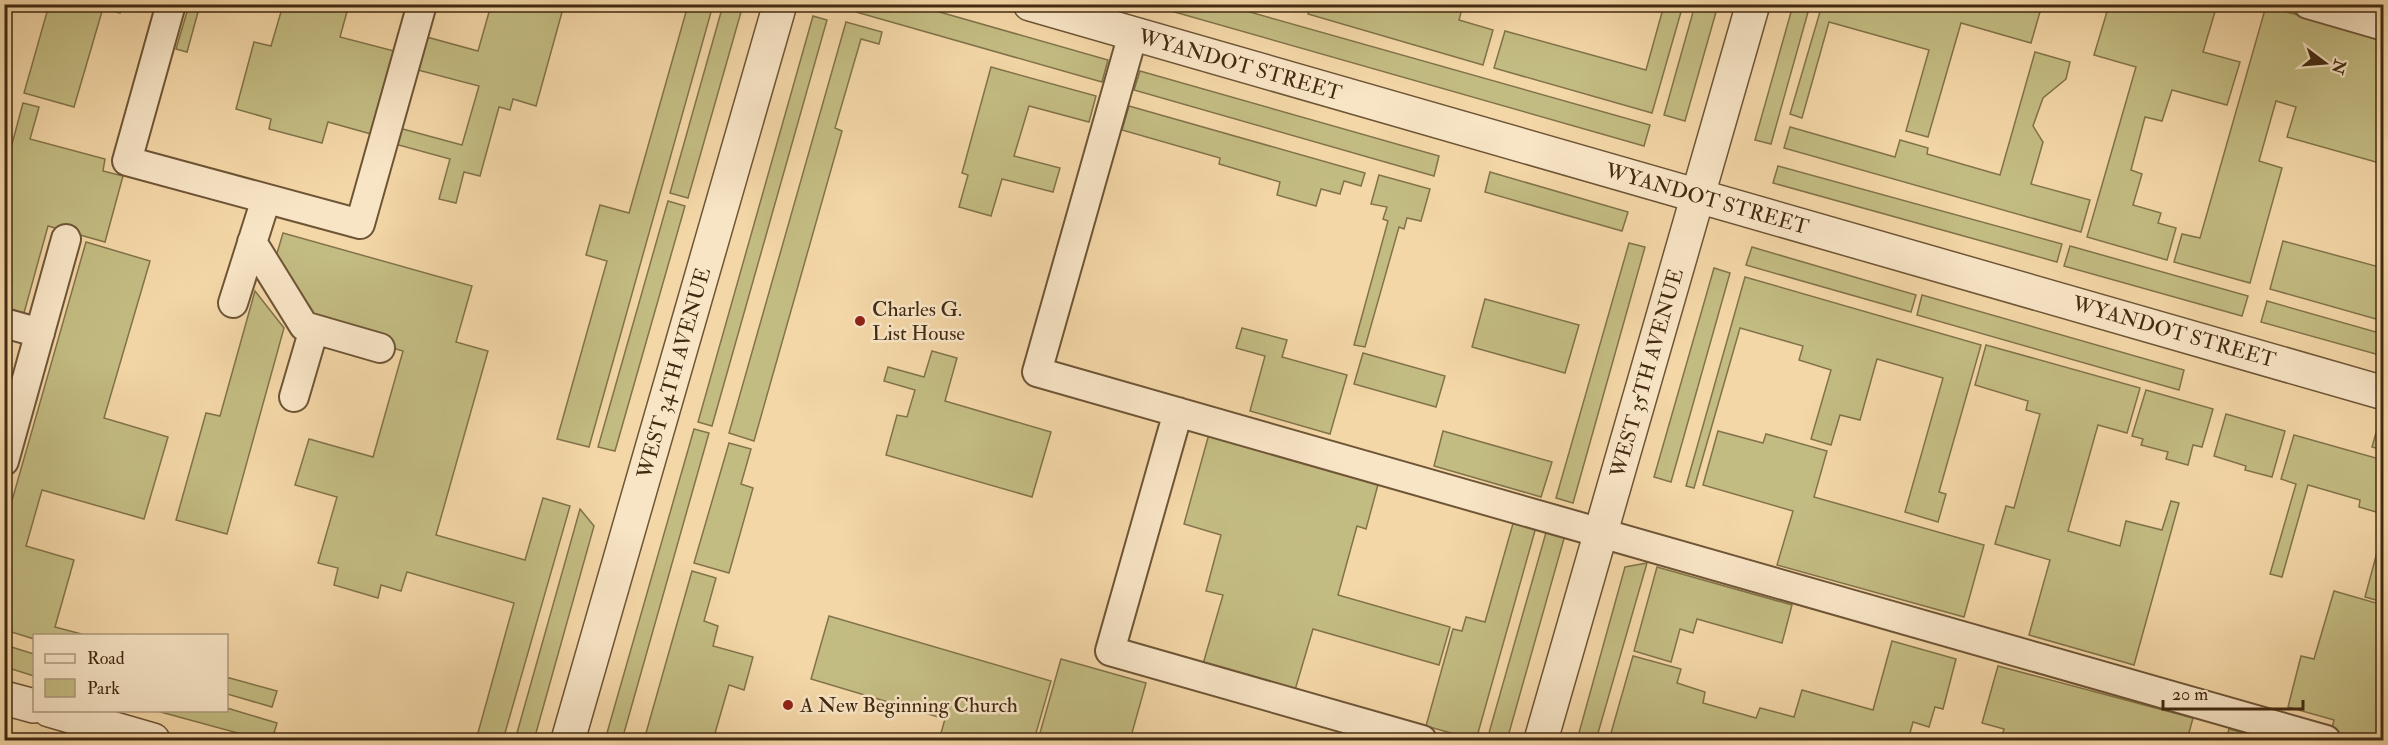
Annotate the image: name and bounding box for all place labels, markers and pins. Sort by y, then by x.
place label: Charles G. List House [872,296,965,347]
marker: Charles G. List House [853,314,867,328]
place label: A New Beginning Church [799,692,1018,719]
marker: A New Beginning Church [781,698,795,712]

